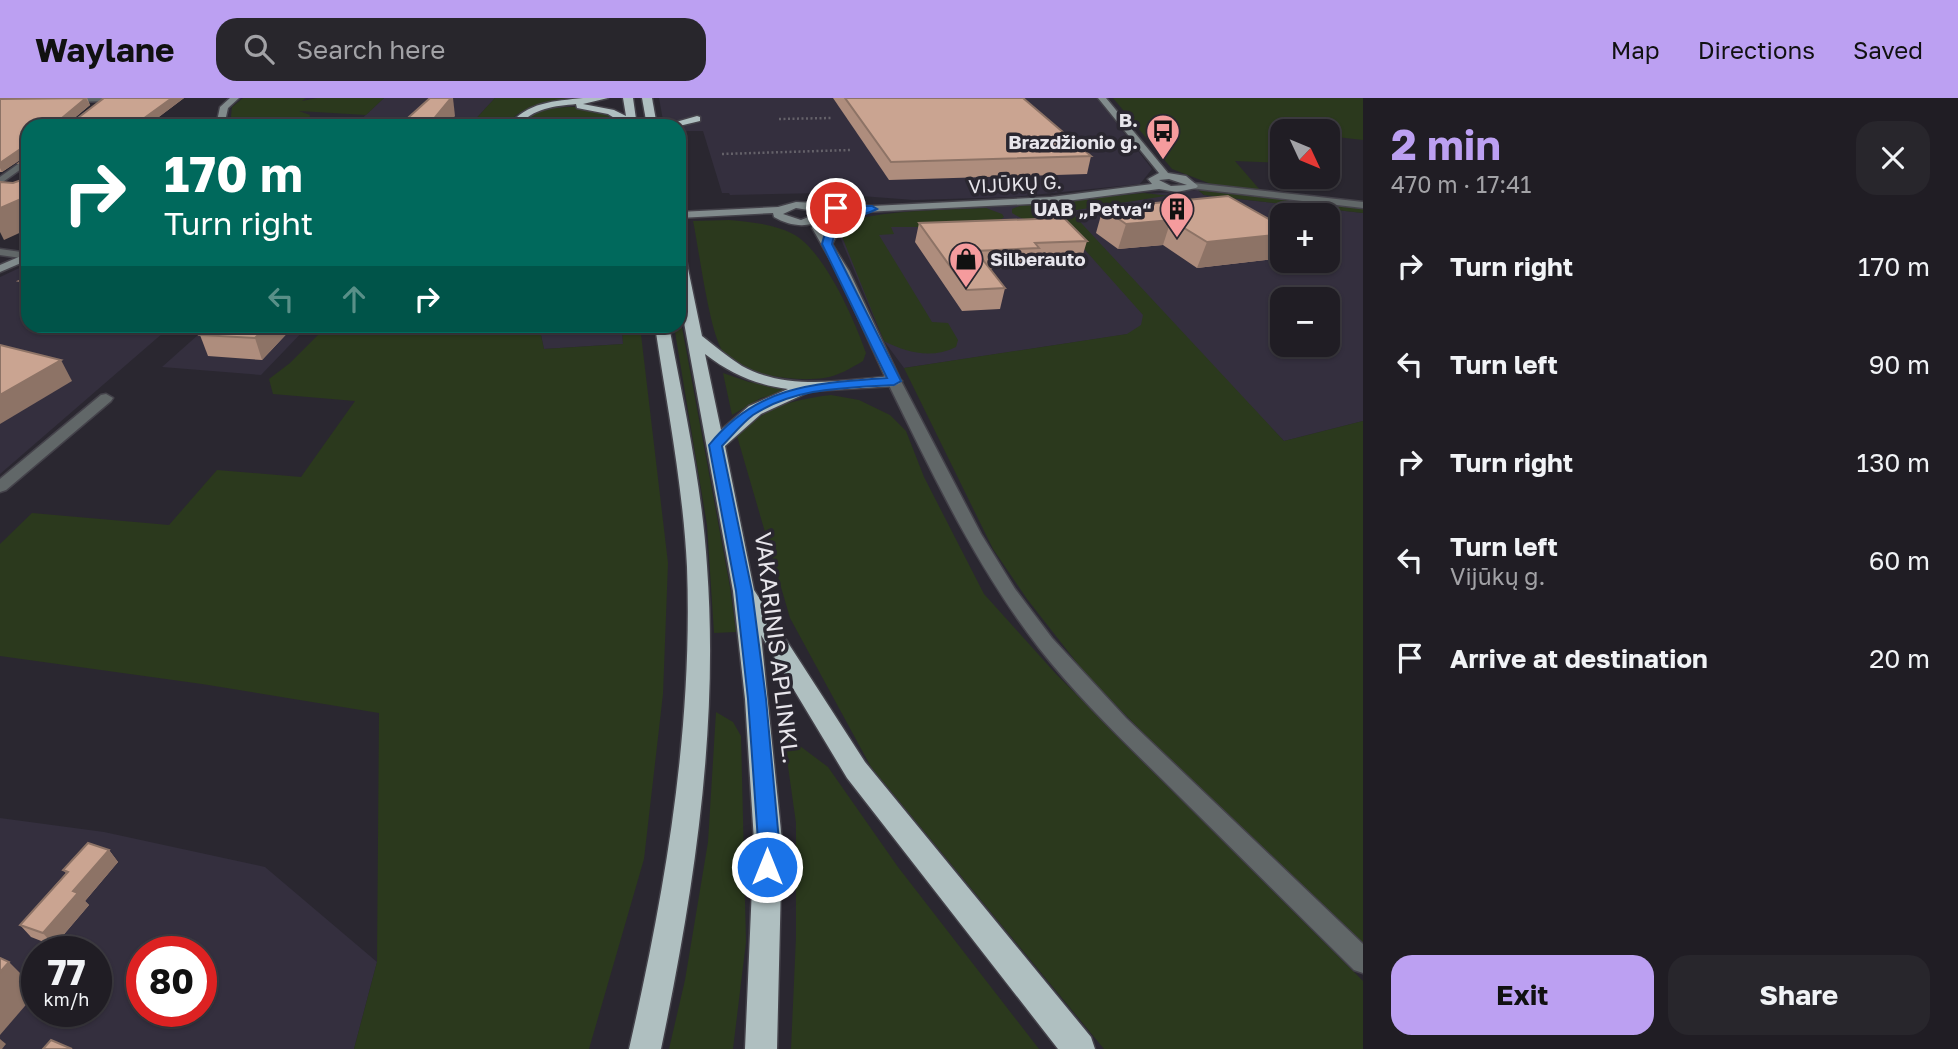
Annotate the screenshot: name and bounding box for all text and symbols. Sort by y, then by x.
search box [216,18,706,81]
text: Waylane [35,30,174,69]
icon: search [240,30,278,68]
text: Search here [296,34,445,65]
text: Map [1611,35,1660,64]
text: Directions [1698,35,1815,64]
text: Saved [1853,35,1923,64]
place label: B. Brazdžionio g. [1008,108,1138,153]
bus stop icon: B. Brazdžionio g. [1144,112,1182,161]
north arrow [1270,119,1340,189]
map controls [1270,119,1340,357]
text: 2 min [1391,119,1501,169]
button: close [1856,121,1930,195]
text: 170 m [164,144,303,203]
icon: right [49,147,140,238]
street label: VIJŪKŲ G. [968,170,1062,197]
text: 470 m · 17:41 [1391,170,1531,198]
pin [806,178,866,238]
icon: arrive [817,189,855,227]
building icon: UAB „Petva“ [1158,190,1196,239]
place label: UAB „Petva“ [1033,197,1152,220]
button: + [1270,203,1340,273]
text: Turn right [164,204,313,242]
shop icon: Silberauto [947,240,985,289]
place label: Silberauto [990,247,1086,270]
icon: right [1391,247,1429,285]
text: Turn right [1450,251,1573,282]
text: 170 m [1858,251,1930,282]
icon: left [262,280,300,318]
icon: ahead [335,280,373,318]
icon: right [408,280,446,318]
button: − [1270,287,1340,357]
icon: left [1391,345,1429,383]
text: Turn left [1450,349,1558,380]
text: 90 m [1869,349,1930,380]
icon: right [1391,443,1429,481]
text: Turn right [1450,447,1573,478]
text: 130 m [1857,447,1930,478]
street label: VAKARINIS APLINKL. [750,530,806,765]
text: Turn left [1450,531,1558,562]
icon: left [1391,541,1429,579]
text: 60 m [1869,545,1930,576]
text: Vijūkų g. [1450,562,1545,590]
icon: arrive [1391,639,1429,677]
text: Arrive at destination [1450,643,1708,674]
text: 20 m [1869,643,1930,674]
position arrow [730,830,804,904]
speed limit sign: 80 [126,936,217,1027]
text: 77 [47,951,86,993]
button: Exit [1391,955,1654,1035]
button: Share [1668,955,1930,1035]
text: km/h [44,988,89,1010]

